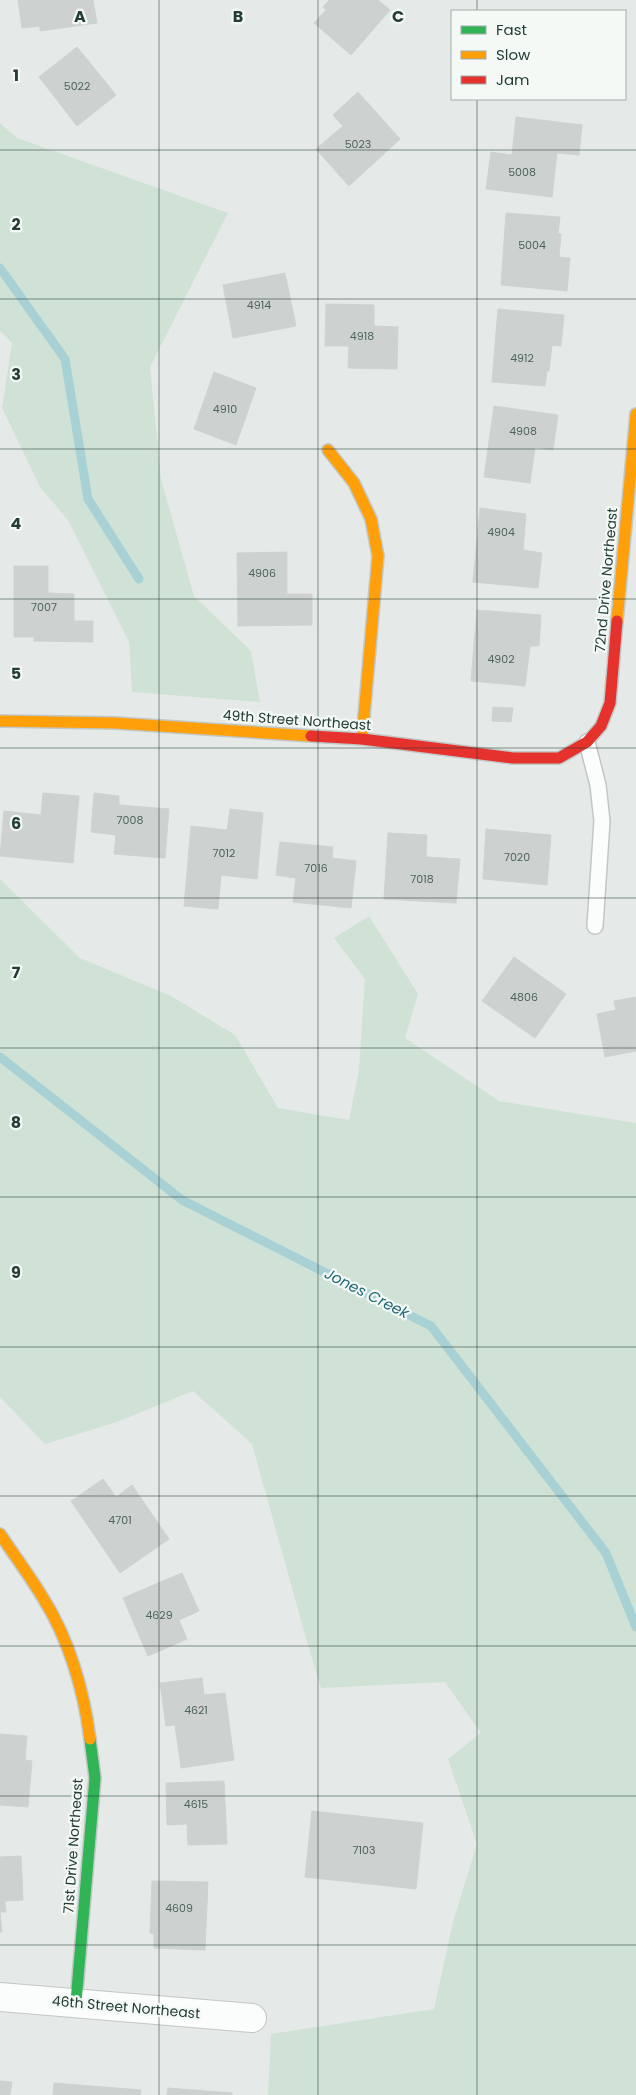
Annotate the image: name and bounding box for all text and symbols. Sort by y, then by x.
text: A [74,5,86,28]
text: B [233,5,243,28]
text: C [392,5,404,28]
legend [451,10,626,100]
text: Fast [496,19,527,40]
text: Slow [496,44,531,65]
text: 1 [13,64,19,87]
text: Jam [496,69,530,90]
house number: 5022 [64,78,90,94]
house number: 5023 [345,136,371,152]
house number: 5008 [508,164,536,180]
text: 2 [11,213,21,236]
house number: 5004 [518,237,546,253]
house number: 4914 [247,297,271,313]
house number: 4918 [350,328,374,344]
house number: 4912 [510,350,534,366]
text: 3 [11,363,21,386]
house number: 4910 [213,401,237,417]
house number: 4908 [509,423,537,439]
street label: 72nd Drive Northeast [590,507,622,653]
text: 4 [11,512,22,535]
house number: 4904 [487,524,515,540]
house number: 4906 [248,565,276,581]
house number: 7007 [31,599,57,615]
house number: 4902 [487,651,515,667]
text: 5 [11,662,21,685]
street label: 49th Street Northeast [222,705,372,735]
text: 6 [11,812,21,835]
house number: 7008 [117,812,143,828]
house number: 7012 [213,845,235,861]
house number: 7020 [504,849,530,865]
house number: 7016 [304,860,328,876]
house number: 7018 [410,871,434,887]
text: 7 [12,961,21,984]
house number: 4806 [510,989,538,1005]
text: 8 [11,1111,21,1134]
text: 9 [11,1261,21,1284]
water label: Jones Creek [321,1263,414,1324]
house number: 4701 [108,1512,132,1528]
house number: 4629 [145,1607,173,1623]
house number: 4621 [184,1702,208,1718]
street label: 71st Drive Northeast [58,1778,88,1914]
house number: 4615 [184,1796,208,1812]
house number: 7103 [353,1842,375,1858]
house number: 4609 [165,1900,193,1916]
street label: 46th Street Northeast [51,1991,201,2023]

